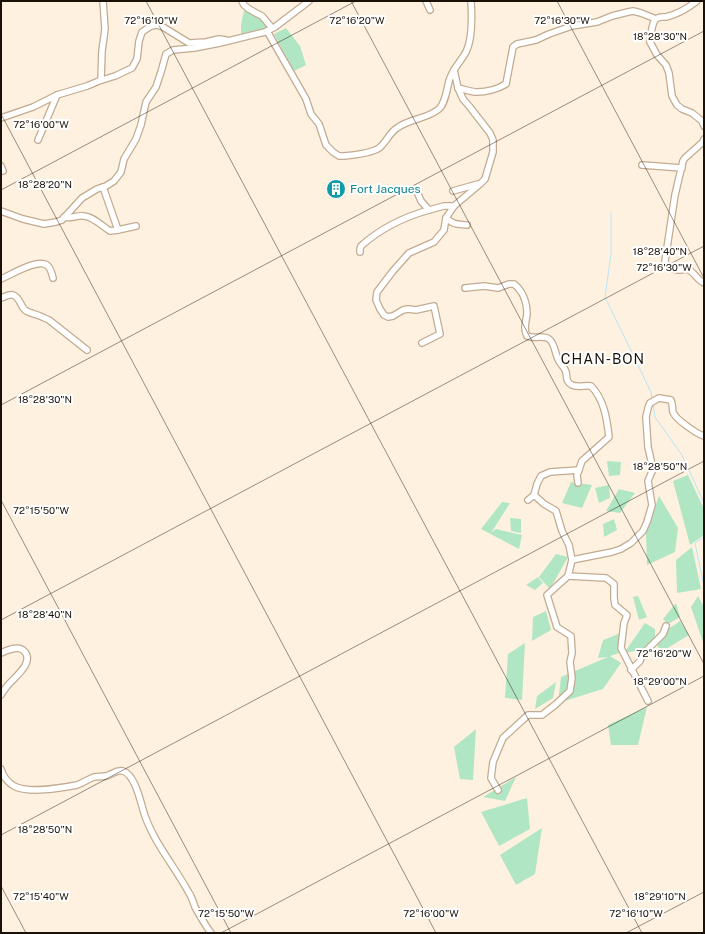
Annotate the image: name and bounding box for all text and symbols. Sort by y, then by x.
text: 72°16'10"W [124,14,178,26]
text: 72°16'20"W [329,14,385,26]
text: 72°16'30"W [534,14,590,26]
text: 18°28'30"N [633,30,687,42]
text: 72°16'00"W [13,118,69,130]
text: 18°28'20"N [18,178,72,190]
building icon: Fort Jacques [325,178,347,200]
place label: Fort Jacques [350,182,421,196]
text: 18°28'40"N [633,245,687,257]
text: 72°16'30"W [636,261,692,273]
district label: CHAN-BON [561,351,645,367]
text: 18°28'30"N [18,393,72,405]
text: 18°28'50"N [633,460,687,472]
text: 72°15'50"W [13,504,69,516]
text: 18°28'40"N [18,608,72,620]
text: 72°16'20"W [636,647,692,659]
text: 18°29'00"N [633,675,687,687]
text: 18°28'50"N [18,823,72,835]
text: 72°15'40"W [13,890,69,902]
text: 18°29'10"N [634,890,686,902]
text: 72°15'50"W [198,907,254,919]
text: 72°16'00"W [403,907,459,919]
text: 72°16'10"W [609,907,663,919]

